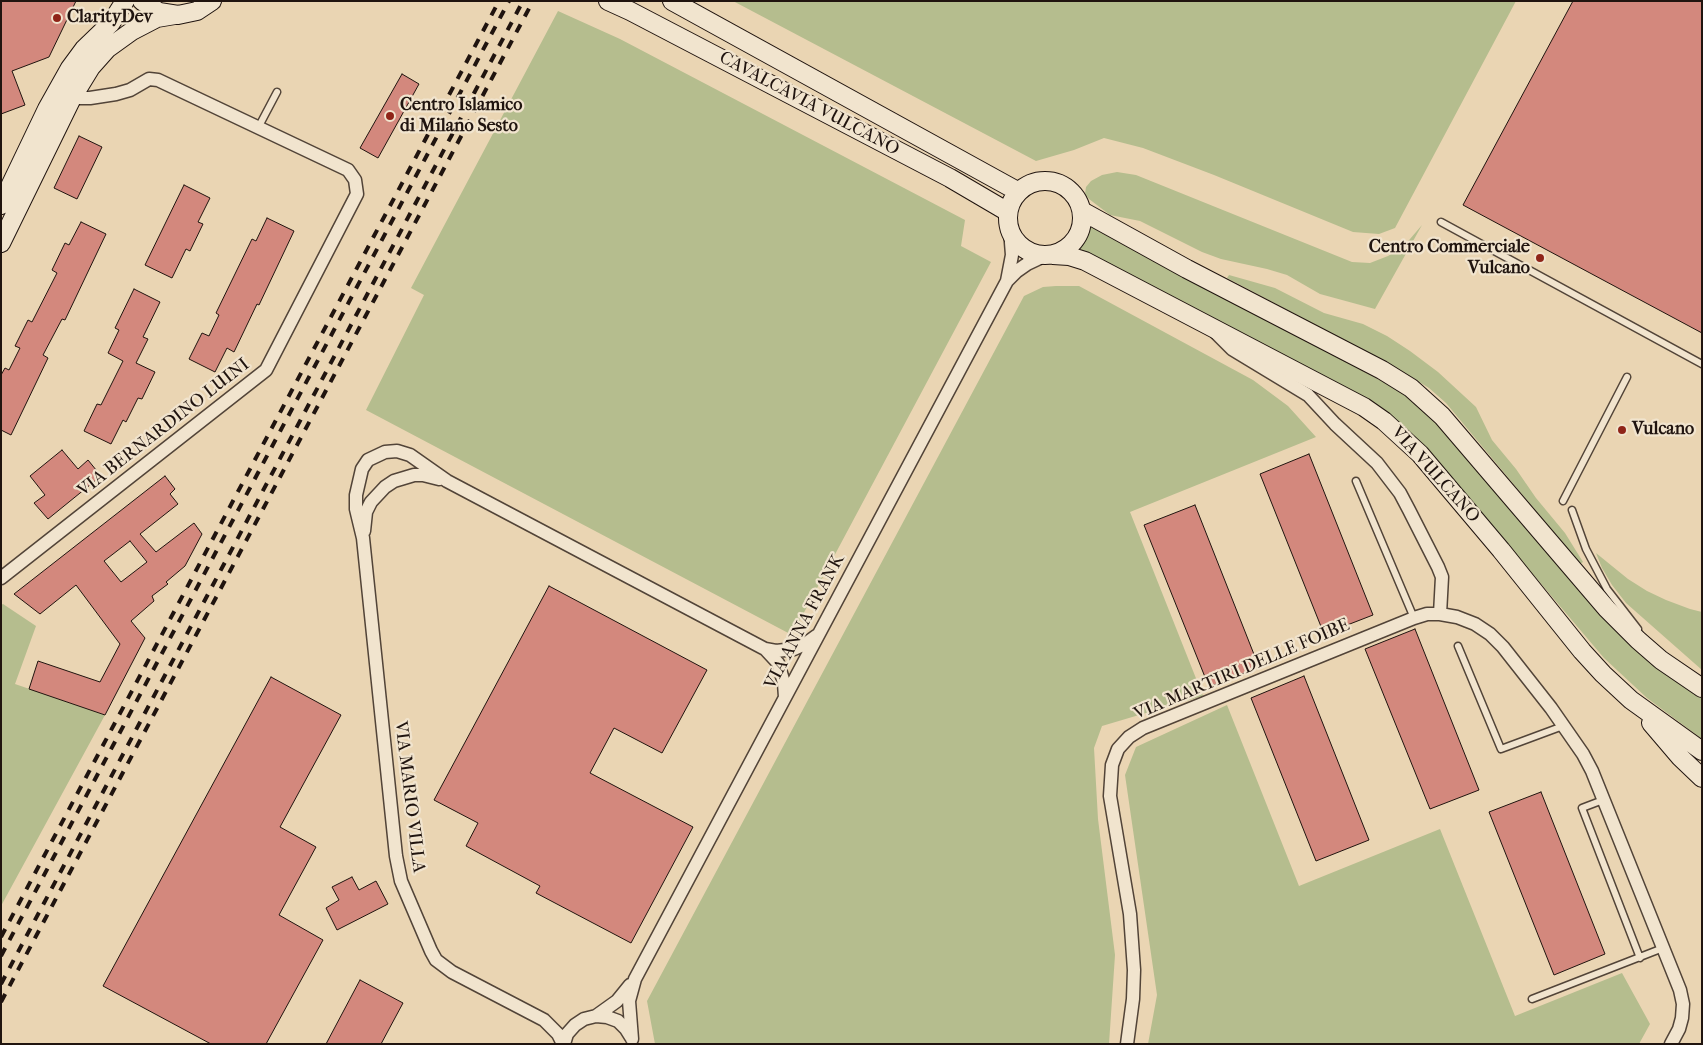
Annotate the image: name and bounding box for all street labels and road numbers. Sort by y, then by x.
street label: CAVALCAVIA VULCANO [715,47,903,161]
street label: VIA BERNARDINO LUINI [74,354,254,502]
street label: VIA VULCANO [1386,422,1484,528]
street label: VIA ANNA FRANK [760,551,850,693]
street label: VIA MARTIRI DELLE FOIBE [1131,615,1353,725]
street label: VIA MARIO VILLA [389,720,429,874]

